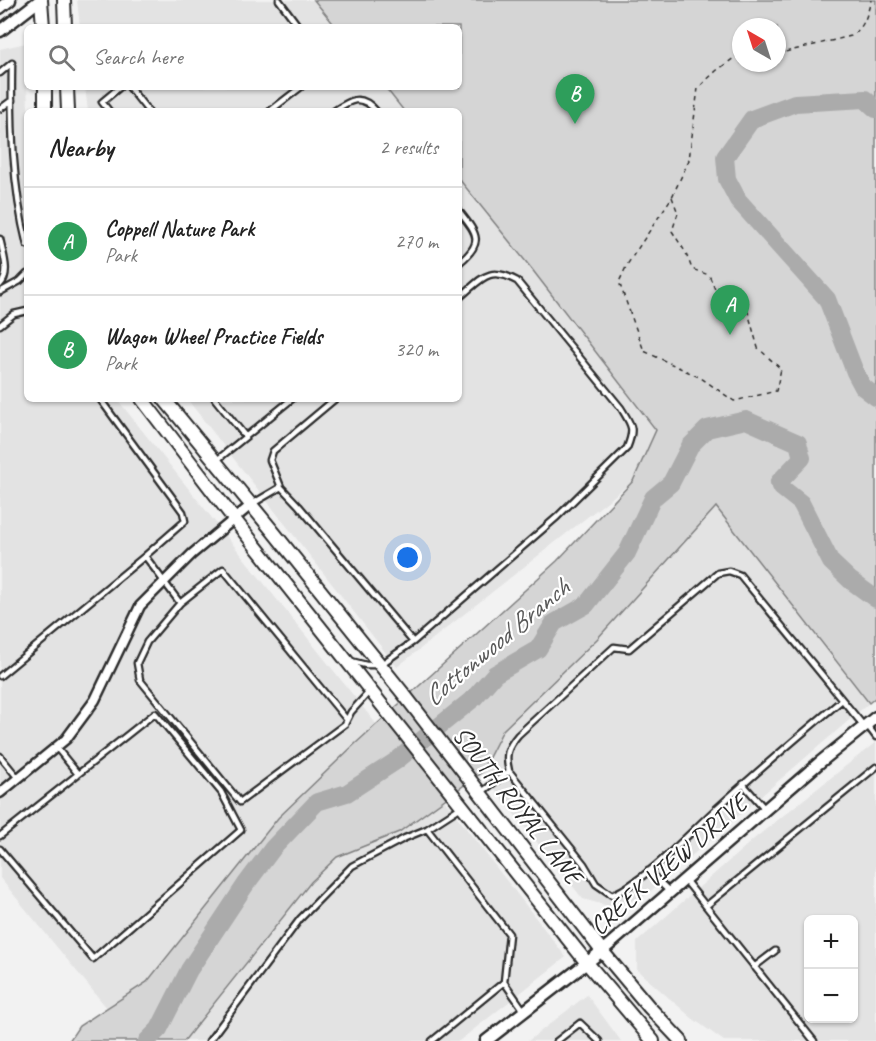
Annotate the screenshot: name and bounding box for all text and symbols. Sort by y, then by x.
north arrow [732,18,786,72]
search box [24,24,462,90]
icon: search [45,41,78,74]
text: Search here [93,43,183,71]
pin: B [556,74,594,124]
text: Nearby [48,131,113,164]
text: 2 results [379,135,438,160]
text: Coppell Nature Park [105,215,254,243]
text: A [62,229,73,254]
text: 270 m [395,229,438,254]
text: Park [105,243,137,268]
pin: A [710,286,750,335]
text: Wagon Wheel Practice Fields [105,323,322,351]
text: B [62,337,73,362]
text: 320 m [395,337,438,362]
text: Park [105,351,137,376]
your location [393,543,422,572]
water label: Cottonwood Branch [416,570,577,713]
street label: SOUTH ROYAL LANE [445,719,592,894]
street label: CREEK VIEW DRIVE [582,784,757,942]
map controls [804,915,858,1023]
button: + [804,915,858,969]
button: − [804,969,858,1023]

